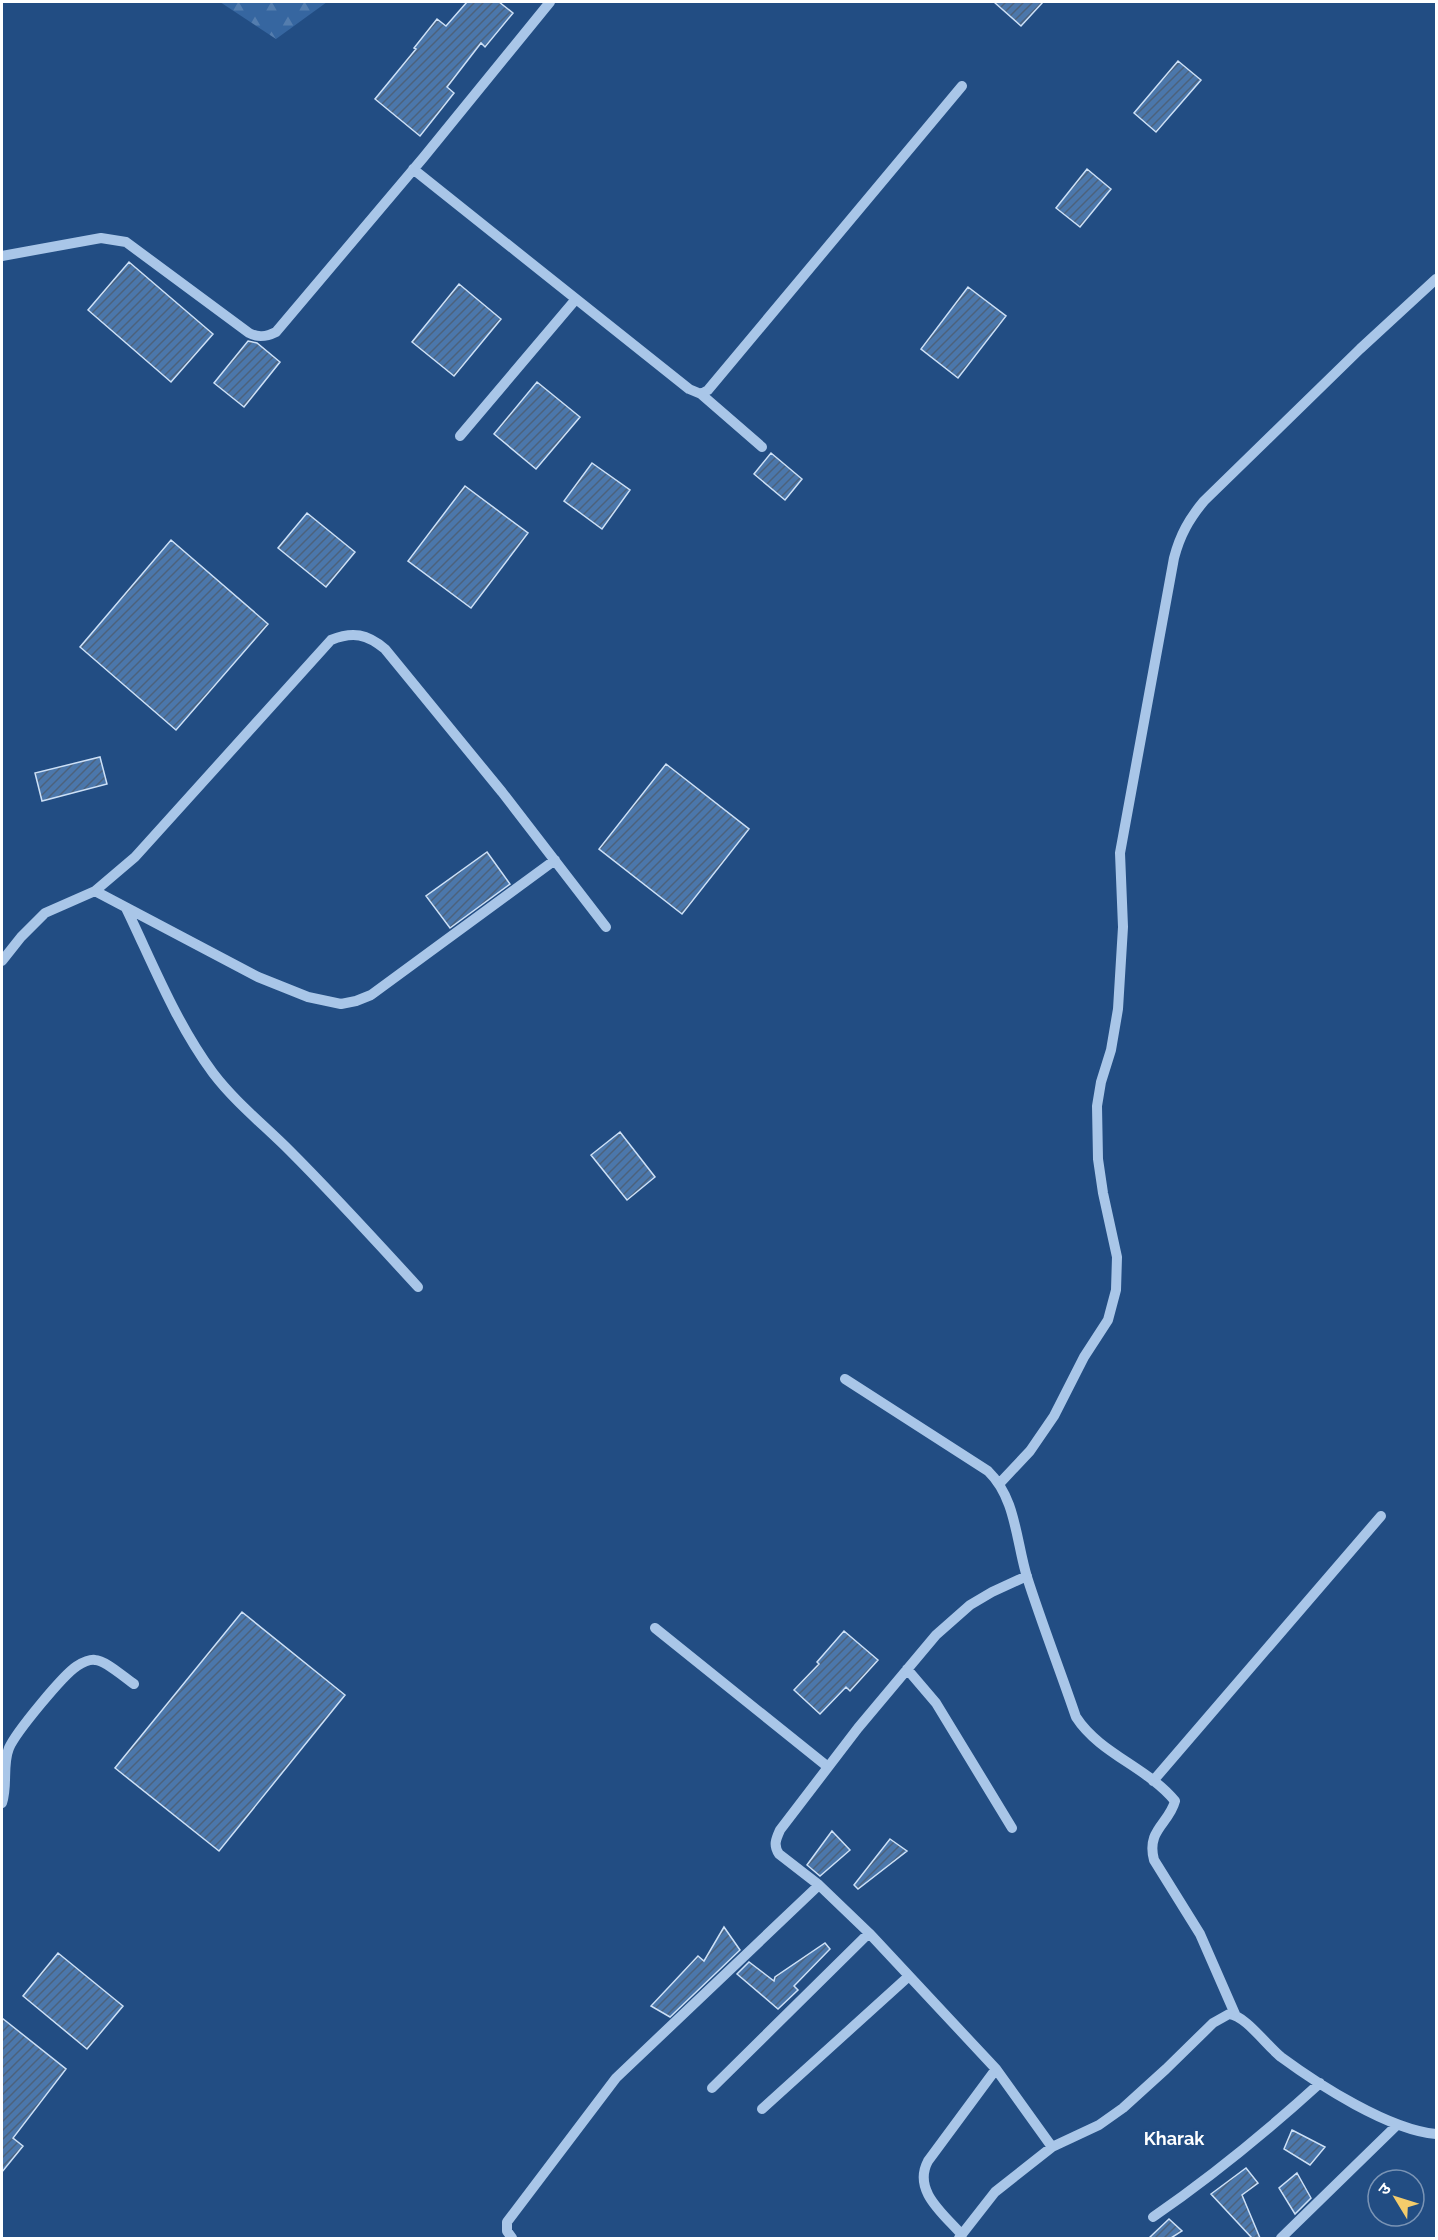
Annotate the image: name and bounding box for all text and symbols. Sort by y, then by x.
district label: Kharak [1144,2128,1205,2149]
north arrow [1366,2168,1426,2228]
text: उ [1374,2179,1395,2199]

